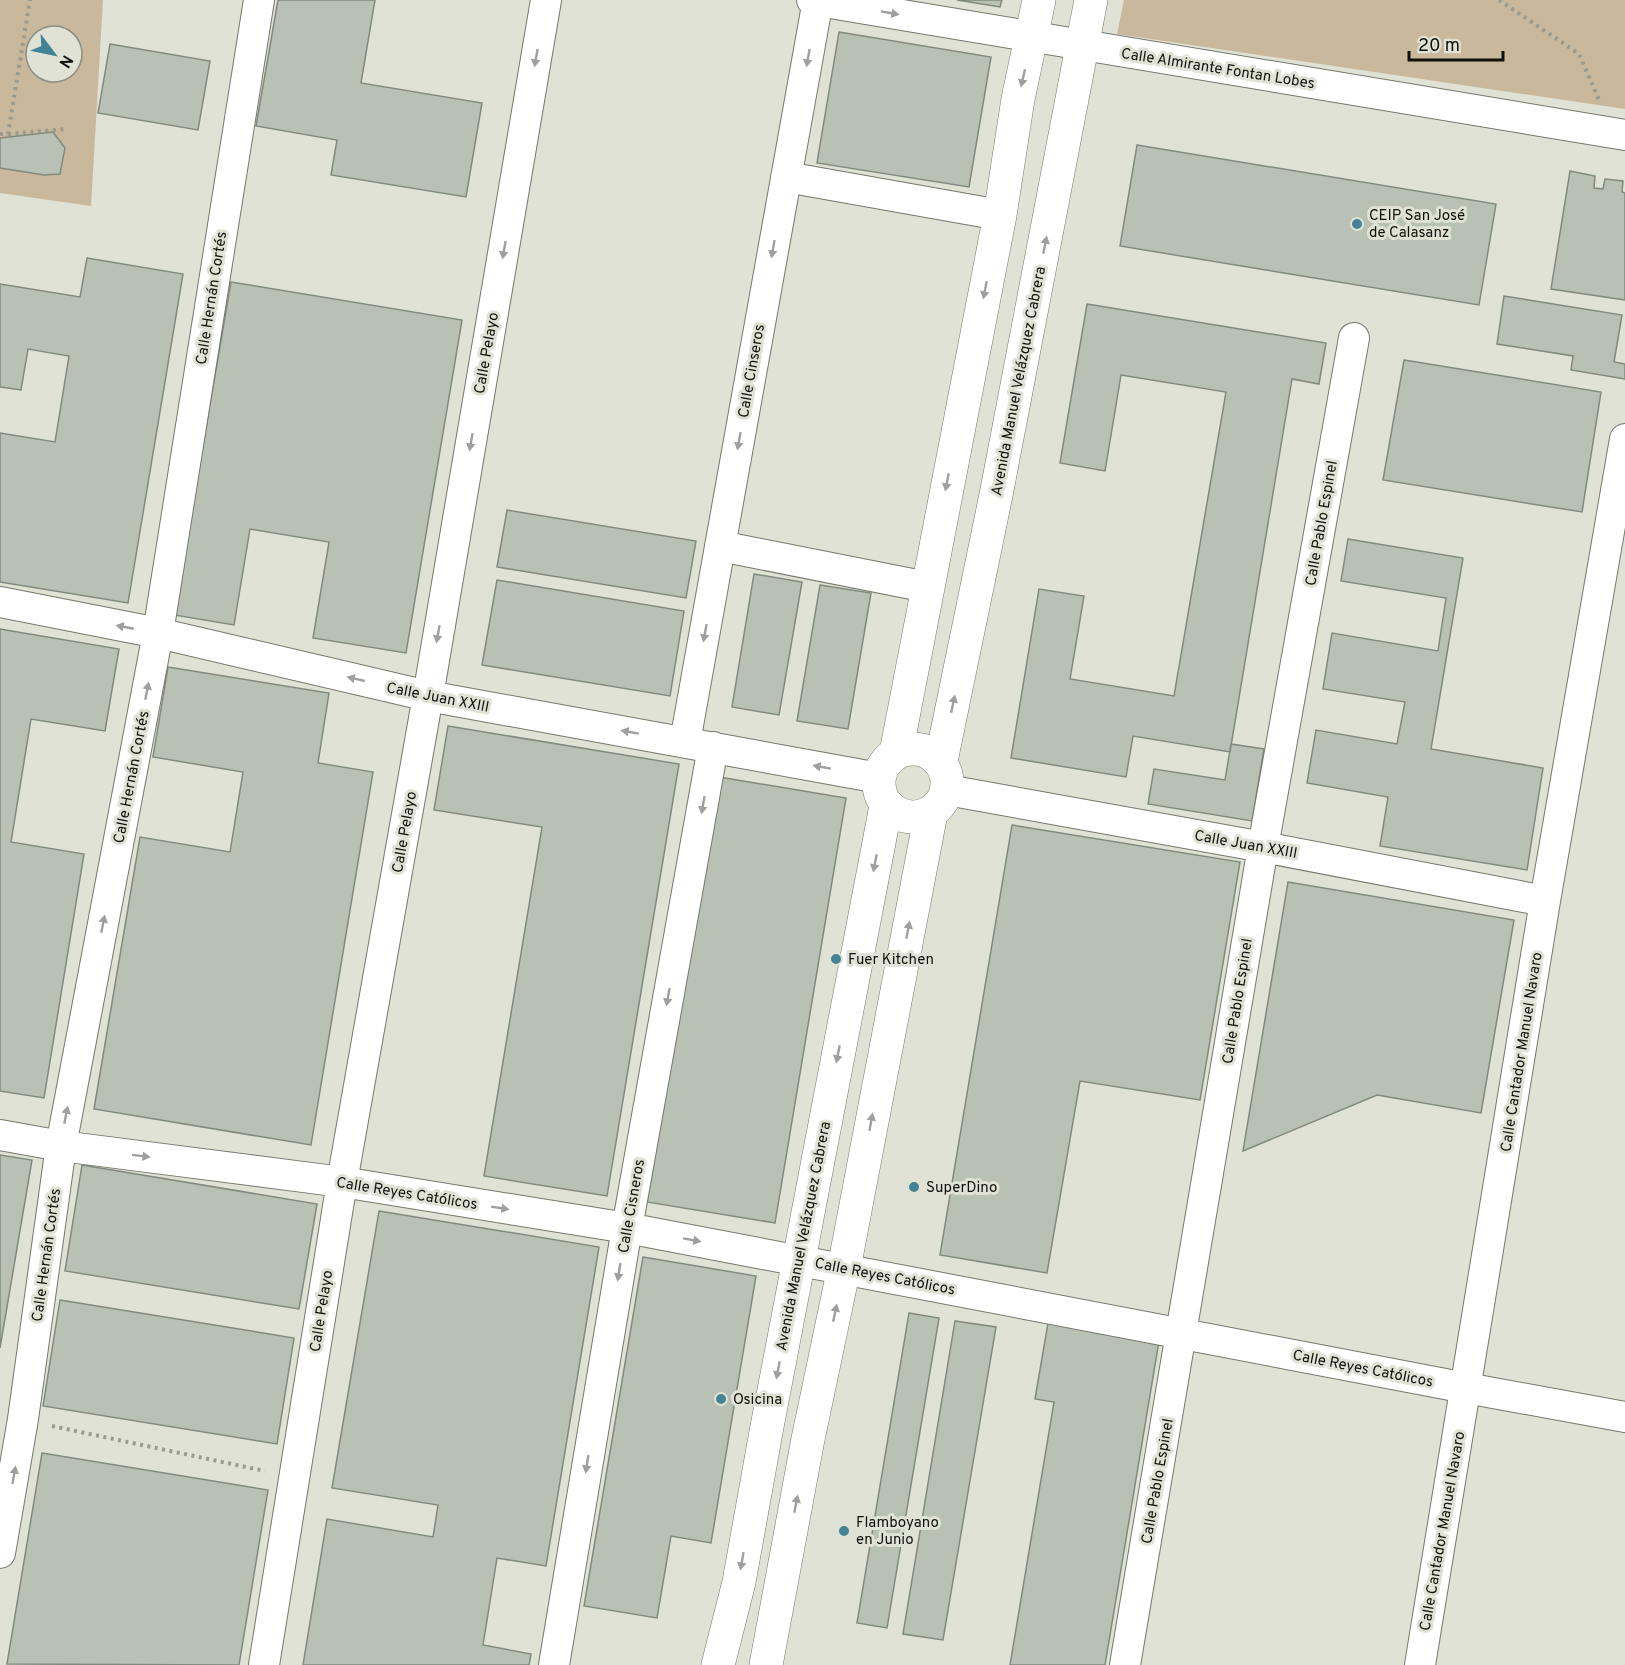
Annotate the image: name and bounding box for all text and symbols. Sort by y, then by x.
one-way arrow [881,9,900,18]
north arrow [24,24,84,84]
scale bar [1409,24,1504,62]
text: 20 m [1418,35,1460,58]
street label: Calle Almirante Fontan Lobes [1120,45,1316,94]
one-way arrow [532,48,541,67]
one-way arrow [803,48,812,67]
text: N [53,51,77,71]
one-way arrow [1018,69,1028,87]
place label: CEIP San José de Calasanz [1369,207,1465,243]
marker: CEIP San José de Calasanz [1350,217,1364,231]
street label: Calle Hernán Cortés [193,230,232,366]
one-way arrow [1041,235,1050,254]
one-way arrow [768,240,777,259]
one-way arrow [499,241,508,260]
street label: Avenida Manuel Velázquez Cabrera [988,265,1051,498]
one-way arrow [980,281,989,300]
street label: Calle Pelayo [471,311,504,396]
street label: Calle Cinseros [735,323,770,420]
one-way arrow [734,432,743,451]
one-way arrow [466,433,475,452]
street label: Calle Pablo Espinel [1302,459,1343,587]
one-way arrow [942,472,951,491]
one-way arrow [115,622,134,631]
one-way arrow [700,624,709,643]
one-way arrow [434,625,443,644]
one-way arrow [347,674,365,684]
street label: Calle Juan XXIII [385,679,491,718]
one-way arrow [143,681,152,700]
one-way arrow [949,694,958,713]
street label: Calle Hernán Cortés [110,709,155,845]
one-way arrow [620,727,639,736]
one-way arrow [812,763,831,772]
street label: Calle Pelayo [389,790,422,875]
one-way arrow [698,796,707,815]
street label: Calle Juan XXIII [1193,827,1299,864]
one-way arrow [870,854,879,873]
one-way arrow [99,914,108,933]
one-way arrow [904,920,913,939]
street label: Calle Pablo Espinel [1219,937,1258,1065]
place label: Fuer Kitchen [848,951,934,970]
street label: Calle Cantador Manuel Navaro [1497,951,1548,1154]
marker: Fuer Kitchen [829,952,843,966]
one-way arrow [663,988,672,1007]
one-way arrow [833,1045,842,1064]
one-way arrow [62,1106,71,1125]
one-way arrow [867,1112,876,1131]
street label: Avenida Manuel Velázquez Cabrera [773,1120,836,1353]
one-way arrow [132,1151,151,1161]
street label: Calle Cisneros [615,1158,650,1255]
street label: Calle Reyes Católicos [335,1174,479,1215]
place label: SuperDino [926,1179,997,1198]
marker: SuperDino [907,1180,921,1194]
street label: Calle Hernán Cortés [29,1187,66,1323]
one-way arrow [491,1203,510,1212]
one-way arrow [683,1236,702,1245]
street label: Calle Reyes Católicos [813,1255,957,1300]
one-way arrow [615,1262,624,1281]
street label: Calle Pelayo [307,1269,338,1354]
one-way arrow [830,1304,840,1322]
street label: Calle Reyes Católicos [1291,1347,1435,1392]
one-way arrow [773,1360,782,1379]
place label: Osicina [733,1391,782,1410]
marker: Osicina [714,1392,728,1406]
street label: Calle Pablo Espinel [1138,1417,1179,1545]
street label: Calle Cantador Manuel Navaro [1417,1430,1470,1632]
one-way arrow [582,1454,591,1473]
one-way arrow [9,1465,18,1484]
one-way arrow [792,1495,801,1514]
place label: Flamboyano en Junio [856,1514,939,1550]
marker: Flamboyano en Junio [837,1524,851,1538]
one-way arrow [737,1552,746,1571]

